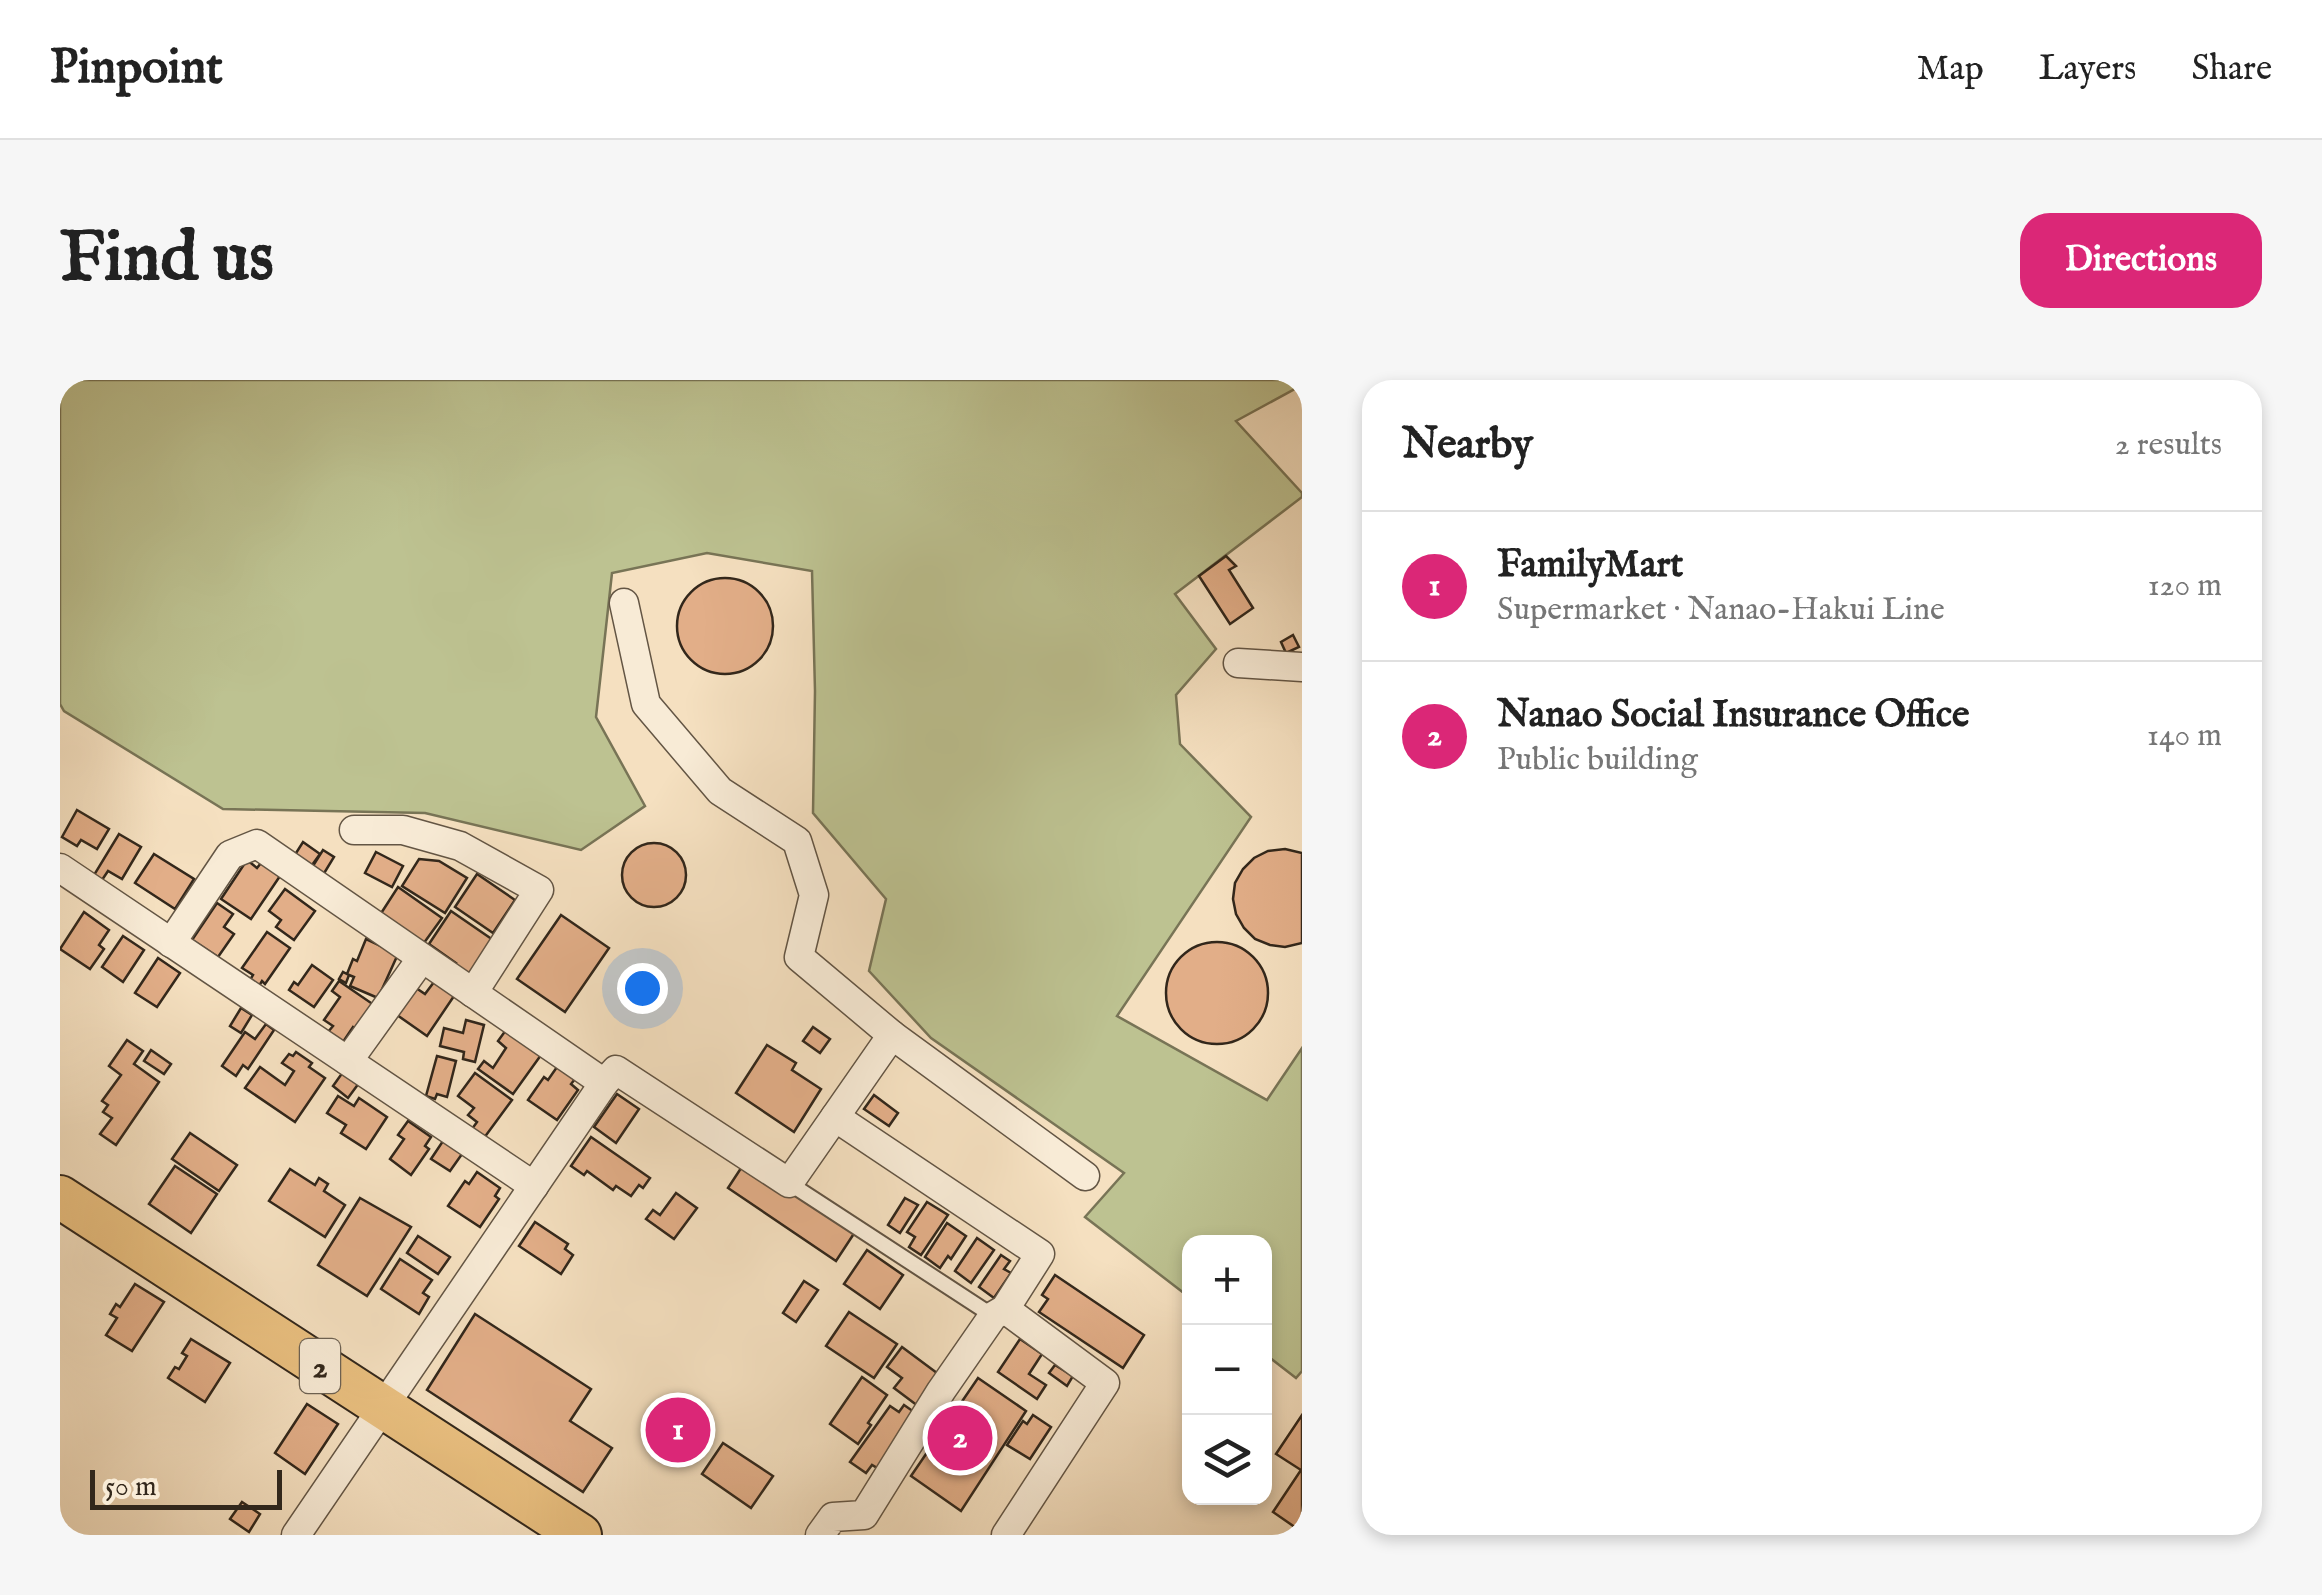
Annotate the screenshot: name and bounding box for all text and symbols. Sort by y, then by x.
text: Pinpoint [50,39,223,99]
text: Map [1917,47,1984,92]
text: Layers [2039,47,2136,92]
text: Share [2191,47,2272,92]
button: Directions [2020,213,2262,308]
text: Find us [60,216,274,304]
text: Nearby [1402,419,1533,472]
text: 2 results [2115,425,2222,466]
text: FamilyMart [1497,542,1683,590]
text: 1 [1429,566,1440,607]
text: 120 m [2148,566,2222,607]
text: Supermarket · Nanao-Hakui Line [1497,590,1945,631]
text: Nanao Social Insurance Office [1497,692,1970,740]
text: 2 [1427,716,1442,757]
text: 140 m [2147,716,2222,757]
text: Public building [1497,740,1698,781]
your location [617,963,668,1014]
map controls [1182,1235,1272,1505]
button: + [1182,1235,1272,1325]
button: − [1182,1325,1272,1415]
road number: 2 [300,1339,340,1393]
pin: 1 [646,1392,710,1468]
pin: 2 [928,1400,992,1476]
button: layers [1182,1415,1272,1505]
scale bar [90,1465,282,1510]
text: 50 m [105,1470,157,1505]

